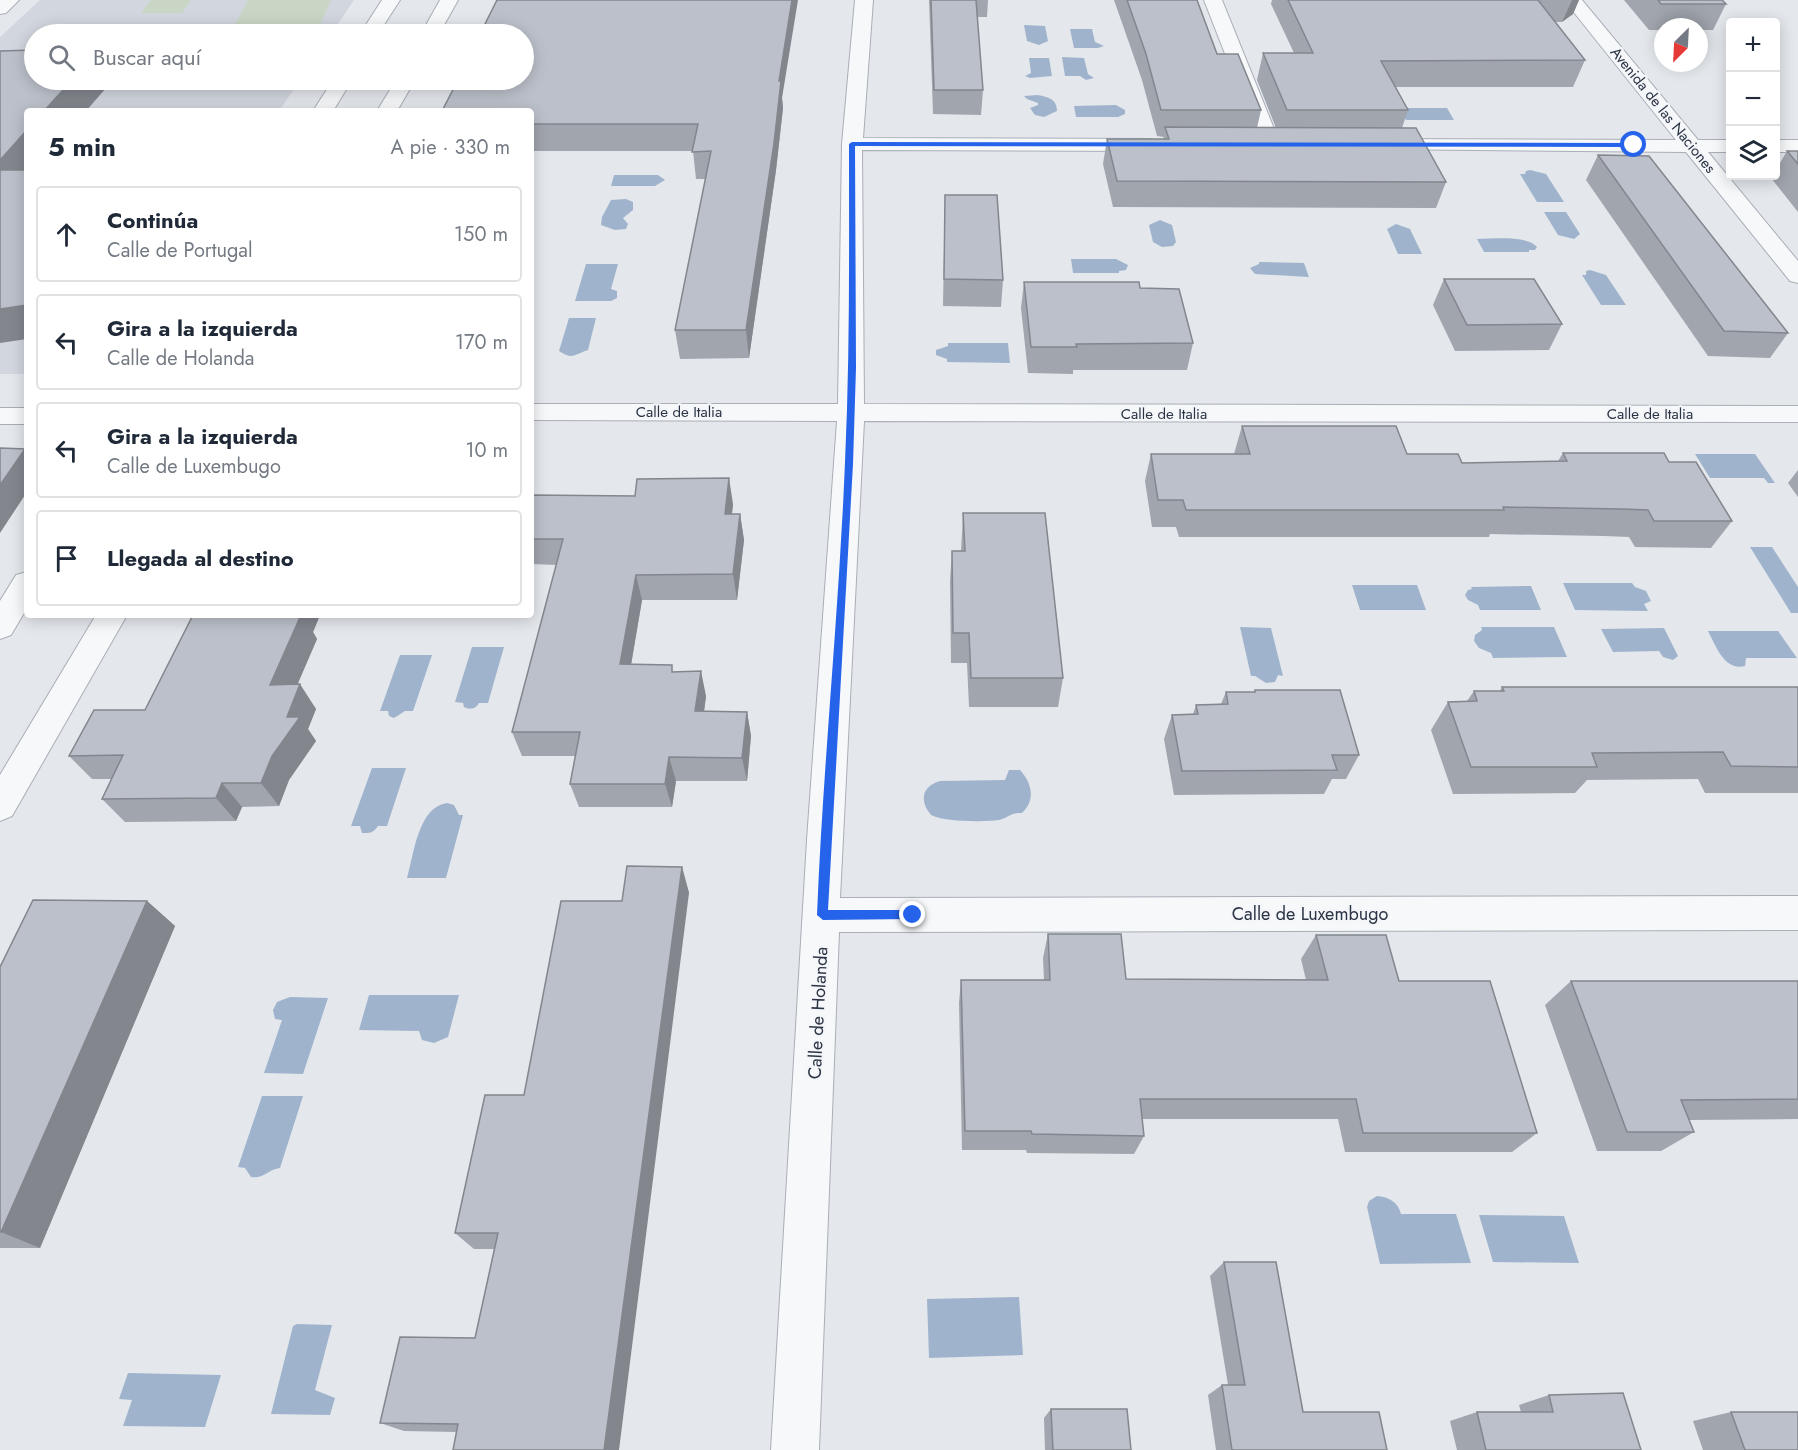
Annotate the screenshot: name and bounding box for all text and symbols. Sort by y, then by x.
north arrow [1654,18,1708,72]
map controls [1726,18,1780,180]
button: + [1726,18,1780,72]
search box [24,24,534,90]
icon: search [45,41,78,74]
text: Buscar aquí [93,41,201,73]
street label: Avenida de las Naciones [1605,42,1721,178]
button: − [1726,72,1780,126]
button: layers [1726,126,1780,180]
text: 5 min [48,128,116,166]
route start [1620,131,1646,157]
text: A pie · 330 m [390,133,510,162]
text: Continúa [107,204,198,236]
icon: ahead [50,218,83,251]
text: 150 m [454,220,508,249]
text: Calle de Portugal [107,236,253,265]
text: Gira a la izquierda [107,312,298,344]
icon: left [50,326,83,359]
text: 170 m [455,328,508,357]
text: Calle de Holanda [107,344,254,373]
street label: Calle de Italia [636,401,722,423]
street label: Calle de Italia [1121,403,1207,425]
street label: Calle de Italia [1607,403,1693,425]
text: Gira a la izquierda [107,420,298,452]
icon: left [50,434,83,467]
text: 10 m [465,436,508,465]
text: Calle de Luxembugo [107,452,281,481]
icon: arrive [50,542,83,575]
text: Llegada al destino [107,542,294,574]
route end [899,901,925,927]
street label: Calle de Luxembugo [1232,901,1388,927]
street label: Calle de Holanda [802,946,834,1080]

